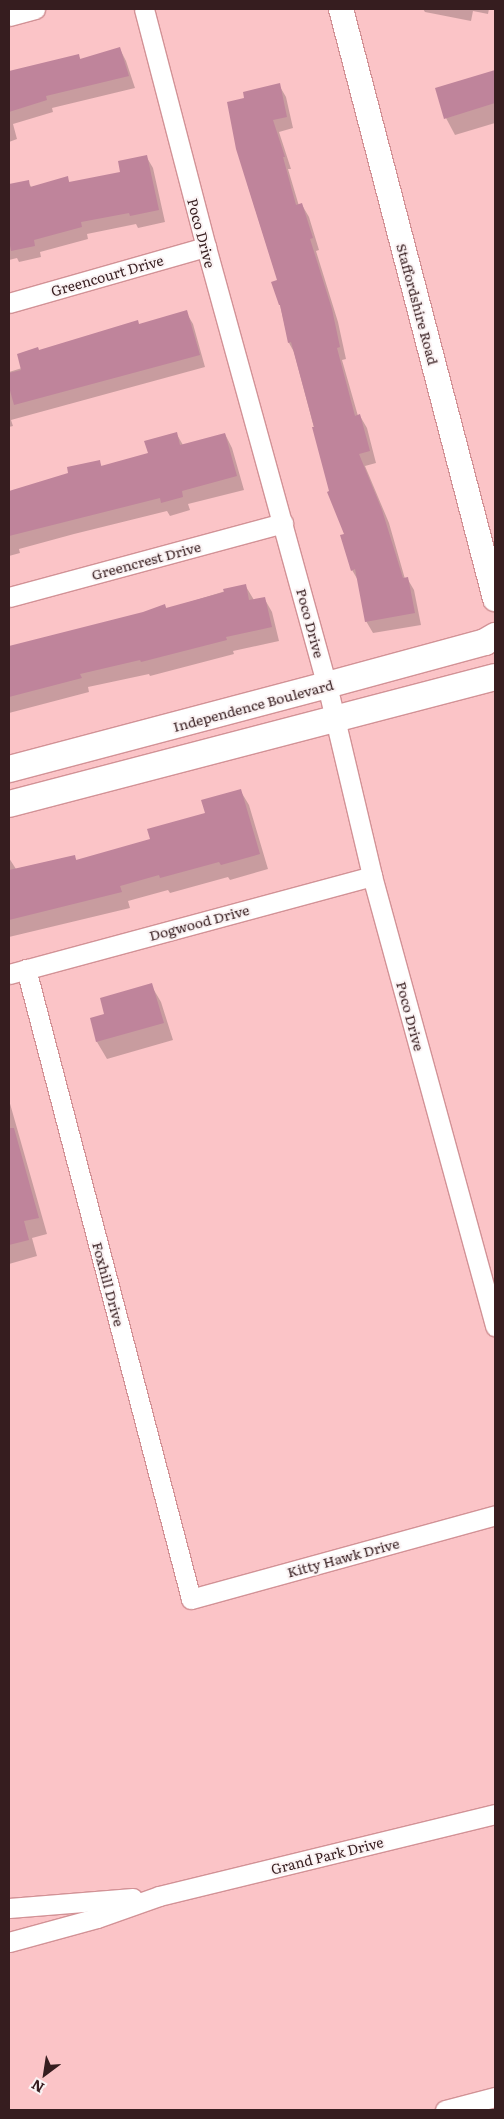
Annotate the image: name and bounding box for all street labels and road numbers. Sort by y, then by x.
street label: Poco Drive [185,196,219,270]
street label: Staffordshire Road [394,241,442,367]
street label: Greencourt Drive [49,251,165,299]
street label: Greencrest Drive [89,537,203,583]
street label: Poco Drive [294,586,328,660]
street label: Independence Boulevard [171,675,335,735]
street label: Dogwood Drive [147,901,251,943]
street label: Poco Drive [394,979,428,1053]
street label: Foxhill Drive [90,1240,128,1328]
street label: Kitty Hawk Drive [285,1534,401,1580]
street label: Grand Park Drive [269,1833,385,1877]

